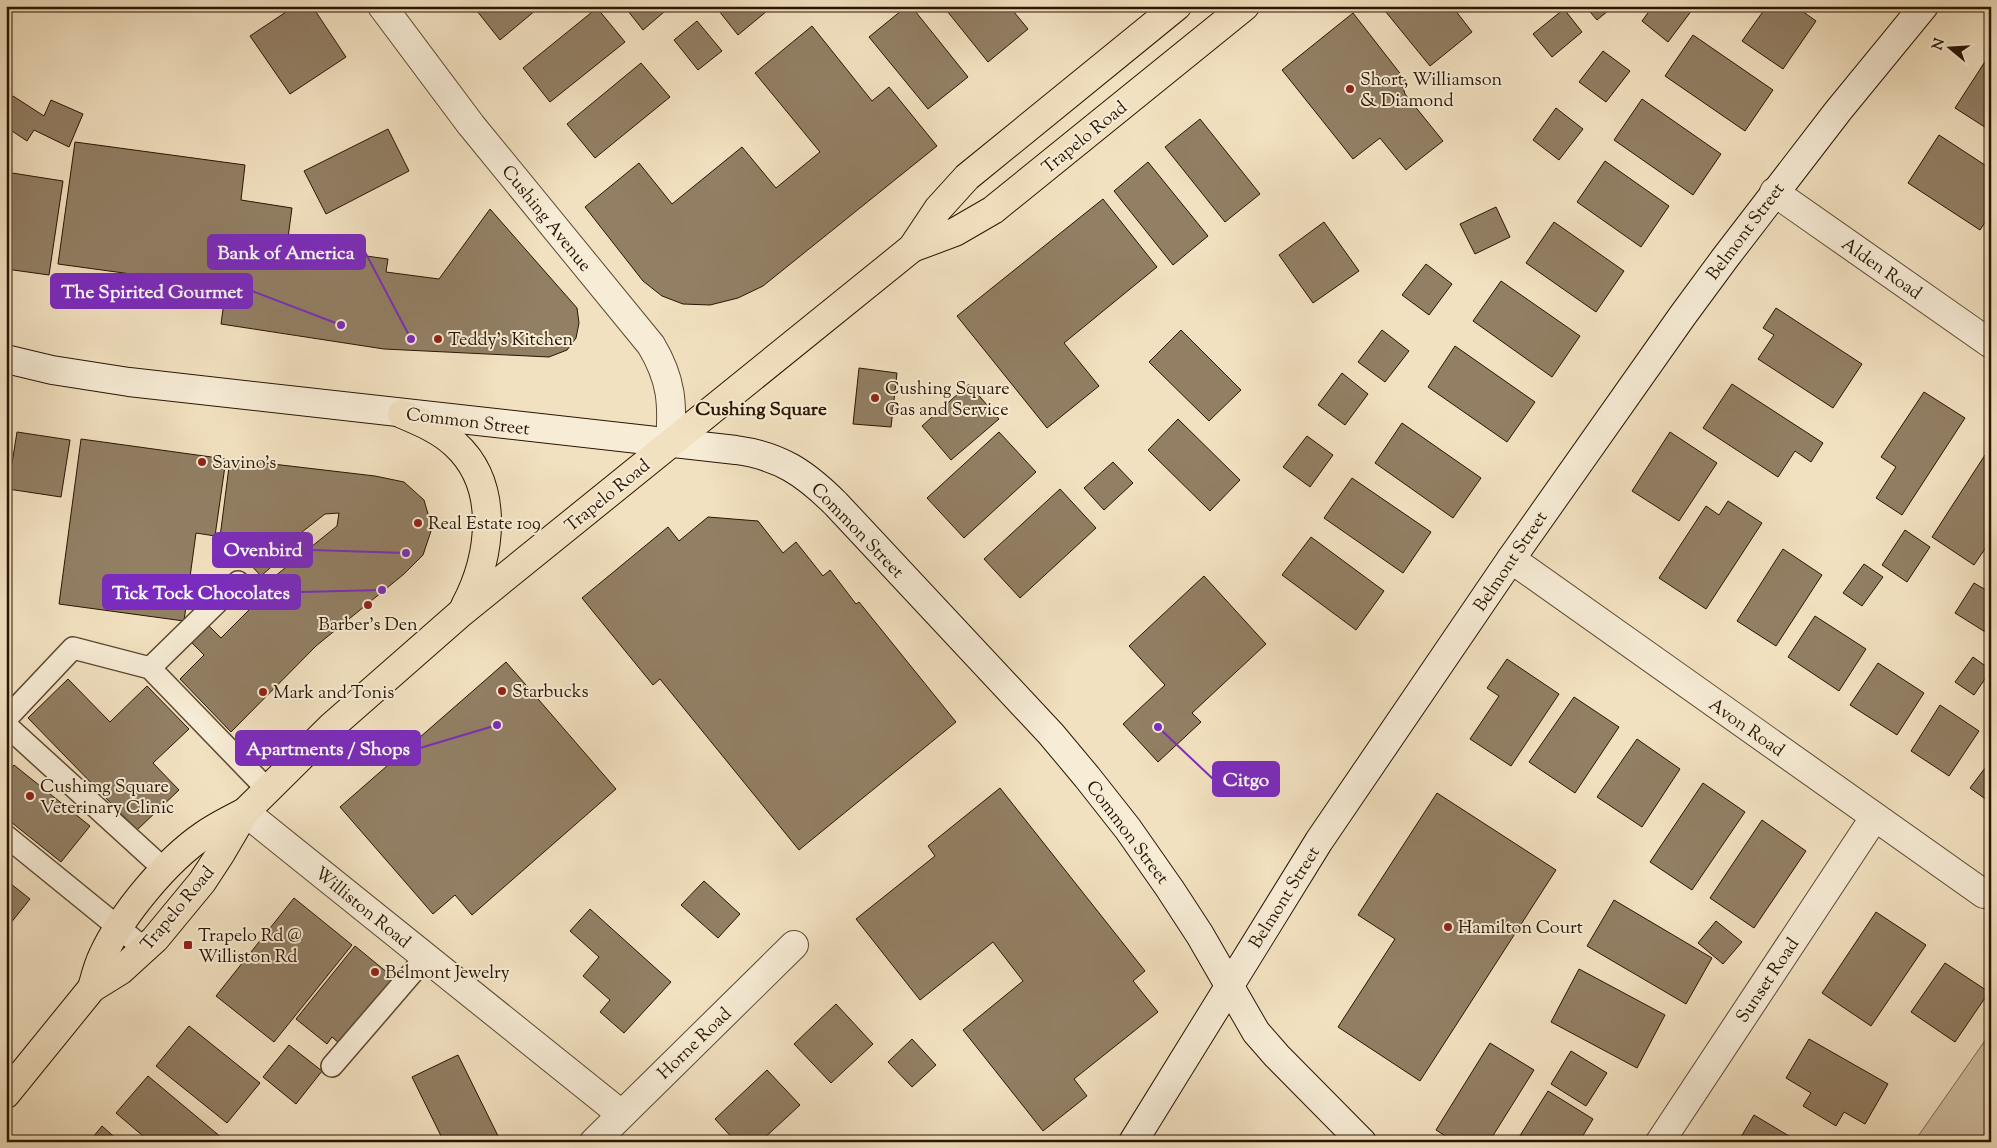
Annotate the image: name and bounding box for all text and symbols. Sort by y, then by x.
north arrow [1924,22,1974,72]
text: N [1928,36,1951,53]
place label: Short, Williamson & Diamond [1360,68,1503,115]
marker: Short, Williamson & Diamond [1344,83,1356,95]
street label: Trapelo Road [1037,96,1134,181]
street label: Cushing Avenue [494,160,597,278]
street label: Belmont Street [1701,178,1792,286]
street label: Alden Road [1835,232,1926,307]
callout: Bank of America [208,235,365,269]
text: Bank of America [218,241,355,268]
callout: The Spirited Gourmet [51,274,252,308]
text: The Spirited Gourmet [61,280,243,307]
place label: Teddy's Kitchen [448,328,574,354]
marker: Teddy's Kitchen [432,333,444,345]
place label: Cushing Square Gas and Service [885,377,1010,424]
marker: Cushing Square Gas and Service [869,392,881,404]
district label: Cushing Square [695,397,827,424]
street label: Common Street [405,403,531,443]
place label: Savino's [212,451,276,477]
street label: Trapelo Road [560,454,657,539]
marker: Savino's [196,456,208,468]
street label: Common Street [804,478,909,585]
street label: Belmont Street [1468,507,1555,618]
place label: Real Estate 109 [428,512,541,538]
marker: Real Estate 109 [412,517,424,529]
callout: Ovenbird [213,533,312,567]
text: Ovenbird [223,538,303,565]
callout: Tick Tock Chocolates [103,575,300,609]
text: Tick Tock Chocolates [112,581,290,608]
marker: Barber's Den [362,599,374,611]
place label: Barber's Den [318,613,418,639]
place label: Starbucks [512,680,589,706]
place label: Mark and Tonis [273,681,394,707]
marker: Starbucks [496,685,508,697]
marker: Mark and Tonis [257,686,269,698]
street label: Avon Road [1703,693,1789,764]
callout: Apartments / Shops [236,731,420,765]
text: Apartments / Shops [246,737,410,764]
callout: Citgo [1213,762,1279,796]
text: Citgo [1223,768,1270,795]
place label: Cushimg Square Veterinary Clinic [40,775,174,822]
street label: Common Street [1079,776,1174,891]
marker: Cushimg Square Veterinary Clinic [24,790,36,802]
street label: Belmont Street [1244,842,1327,954]
street label: Trapelo Road [135,861,222,957]
street label: Williston Road [308,862,415,956]
place label: Hamilton Court [1458,916,1583,942]
marker: Hamilton Court [1442,921,1454,933]
place label: Trapelo Rd @ Williston Rd [198,924,302,971]
street label: Sunset Road [1731,933,1807,1029]
marker: Trapelo Rd @ Williston Rd [182,939,194,951]
place label: Belmont Jewelry [385,961,510,987]
marker: Belmont Jewelry [369,966,381,978]
street label: Horne Road [653,1002,738,1086]

